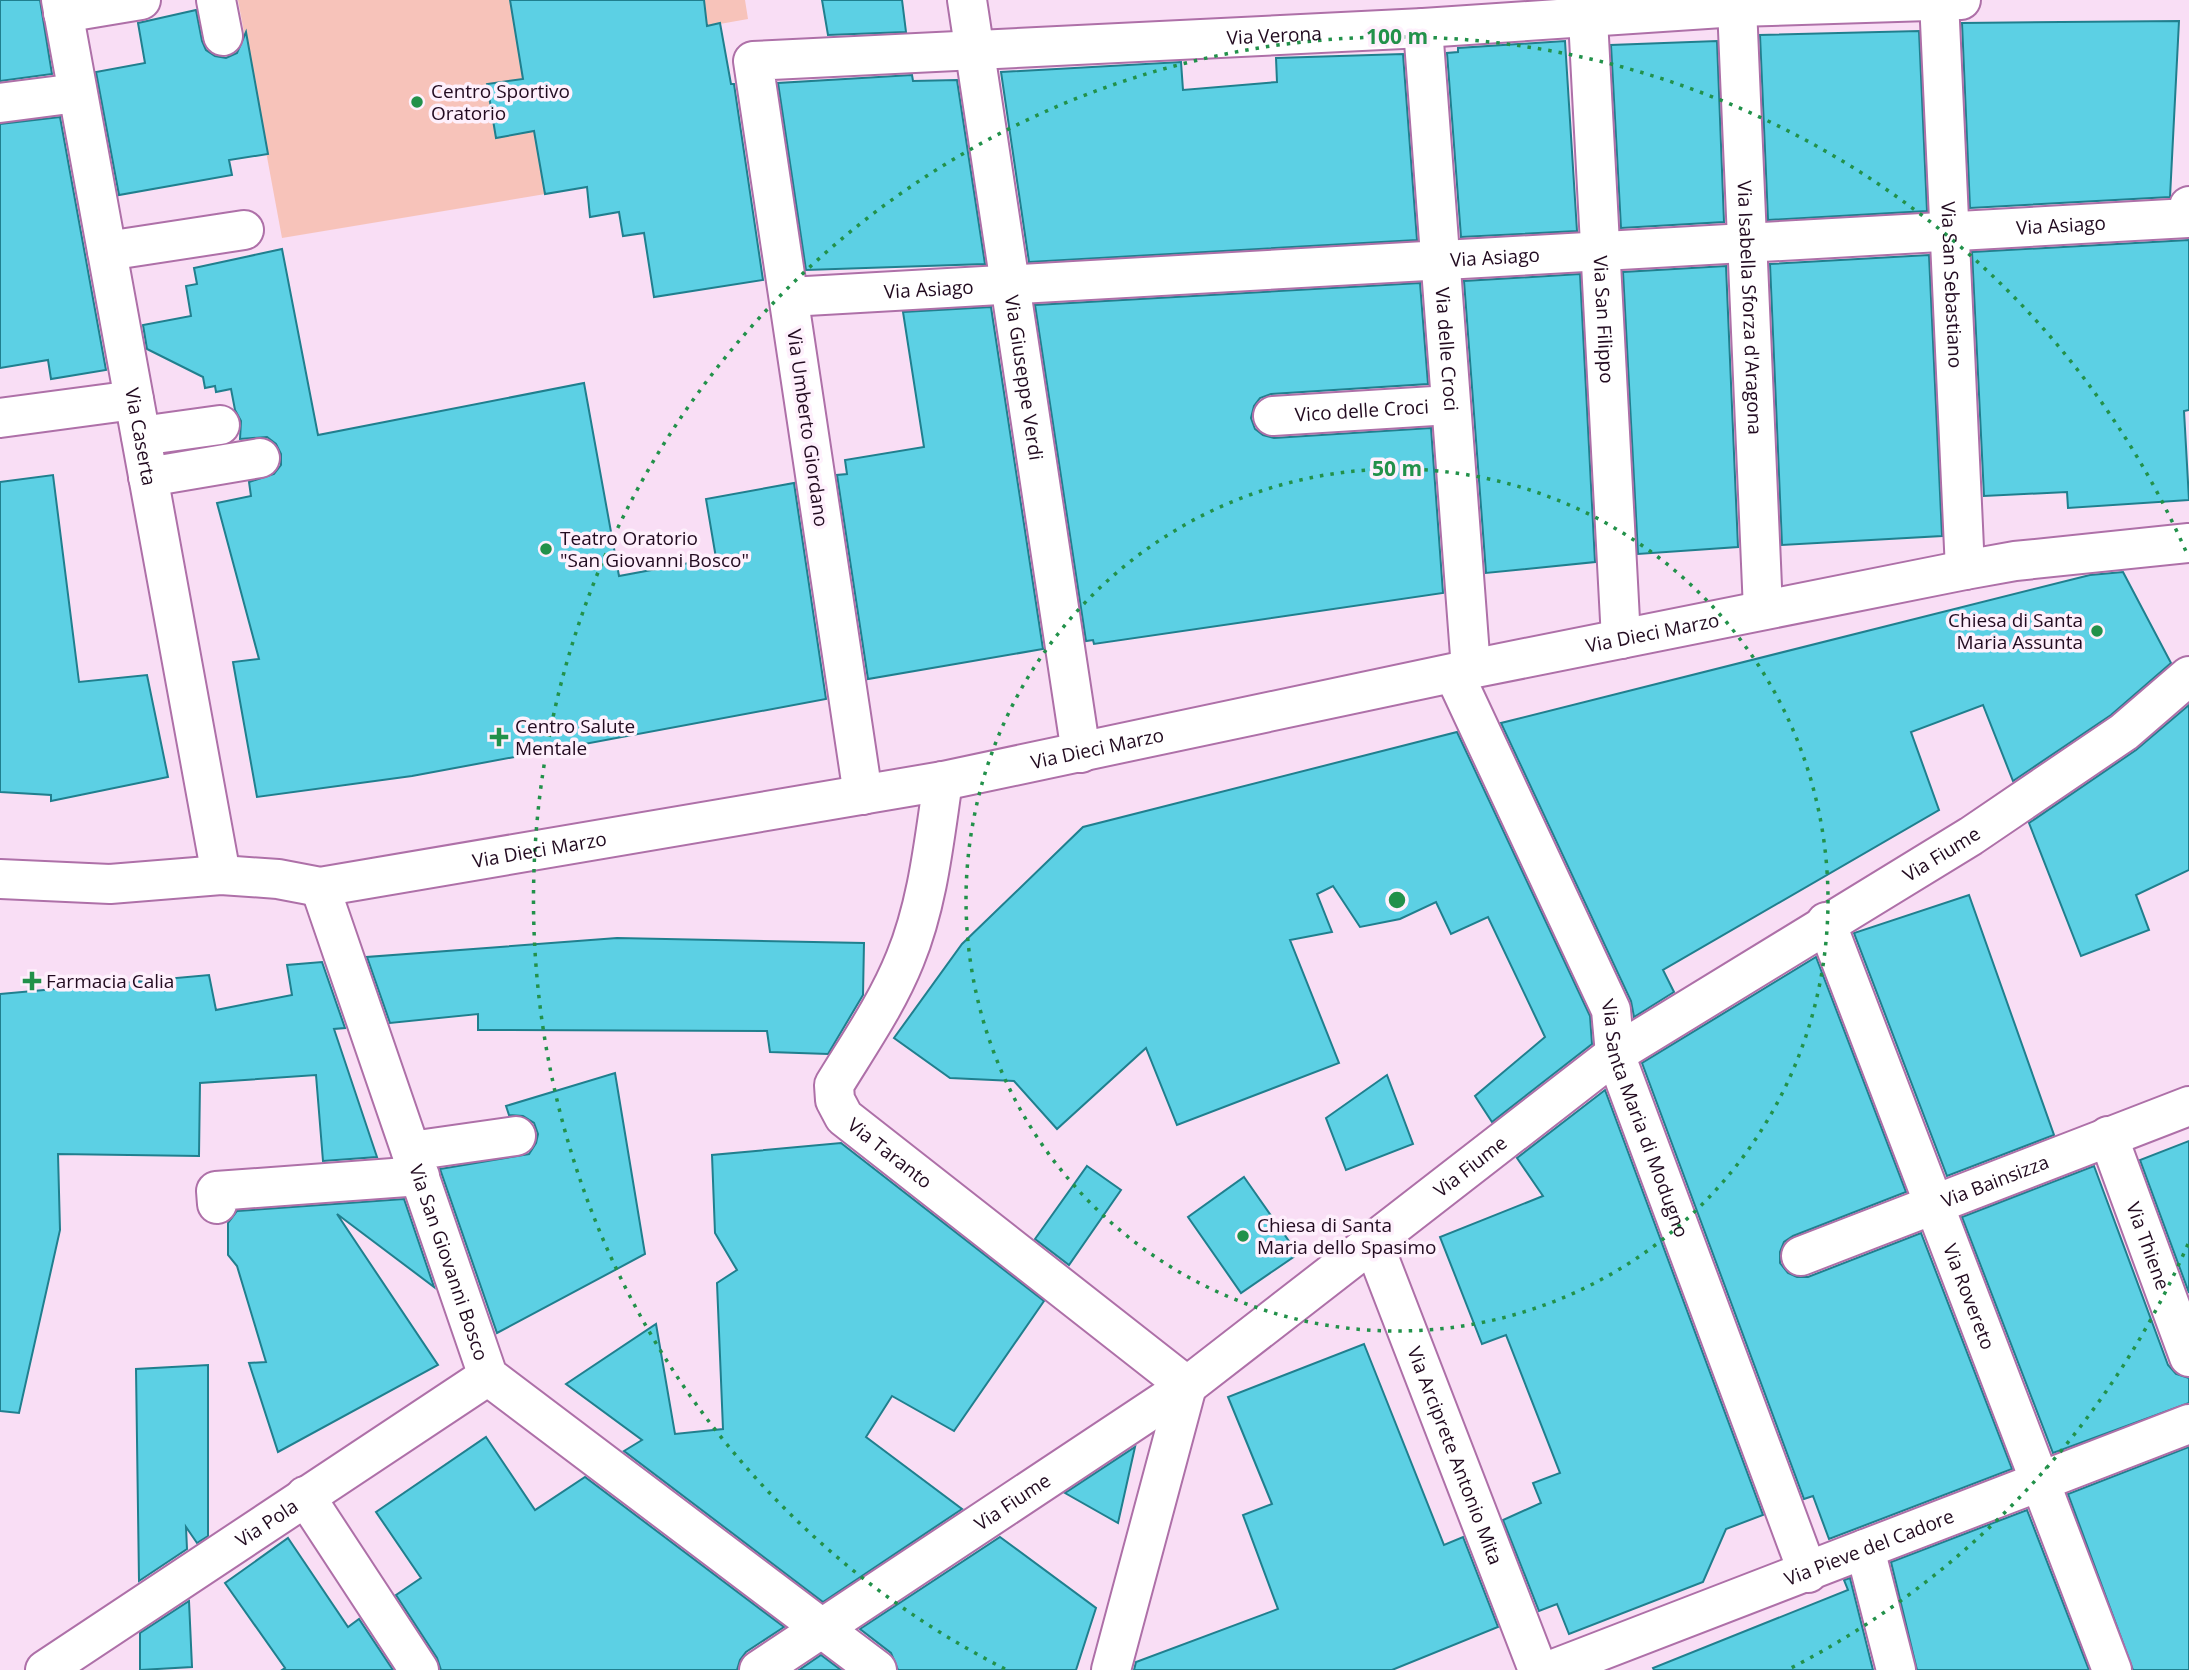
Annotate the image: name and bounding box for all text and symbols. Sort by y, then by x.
street label: Via Verona [1226,20,1322,51]
text: 100 m [1366,22,1428,50]
place label: Centro Sportivo Oratorio [431,78,570,126]
marker: Centro Sportivo Oratorio [409,94,425,110]
street label: Via Isabella Sforza d'Aragona [1731,180,1768,435]
street label: Via San Sebastiano [1935,201,1969,369]
street label: Via Asiago [2015,210,2107,241]
street label: Via Asiago [1449,242,1540,273]
street label: Via San Filippo [1588,255,1620,384]
street label: Via Asiago [883,274,974,305]
street label: Via delle Croci [1429,286,1465,412]
street label: Via Giuseppe Verdi [999,293,1050,462]
street label: Via Umberto Giordano [781,327,835,529]
street label: Via Caserta [119,386,163,488]
street label: Vico delle Croci [1294,393,1430,428]
text: 50 m [1372,454,1422,482]
place label: Teatro Oratorio "San Giovanni Bosco" [560,525,749,573]
marker: Teatro Oratorio "San Giovanni Bosco" [538,541,554,557]
street label: Via Dieci Marzo [1583,607,1721,659]
place label: Chiesa di Santa Maria Assunta [1948,607,2083,655]
marker: Chiesa di Santa Maria Assunta [2089,623,2105,639]
place label: Centro Salute Mentale [515,713,635,761]
street label: Via Dieci Marzo [1028,722,1166,775]
marker: Centro Salute Mentale [489,727,509,747]
street label: Via Fiume [1898,821,1985,888]
street label: Via Dieci Marzo [471,825,608,874]
centre of rings [1385,888,1409,912]
place label: Farmacia Calia [46,968,174,994]
marker: Farmacia Calia [24,973,40,989]
street label: Via Santa Maria di Modugno [1595,995,1695,1241]
street label: Via Taranto [842,1112,938,1194]
street label: Via Fiume [1428,1130,1512,1203]
street label: Via Bainsizza [1938,1148,2052,1214]
street label: Via San Giovanni Bosco [403,1161,495,1364]
street label: Via Thiene [2120,1198,2176,1293]
place label: Chiesa di Santa Maria dello Spasimo [1257,1212,1436,1260]
marker: Chiesa di Santa Maria dello Spasimo [1235,1228,1251,1244]
street label: Via Rovereto [1937,1240,2001,1353]
street label: Via Arciprete Antonio Mita [1401,1343,1509,1568]
street label: Via Fiume [969,1467,1055,1537]
street label: Via Pola [230,1493,303,1553]
street label: Via Pieve del Cadore [1781,1503,1958,1592]

